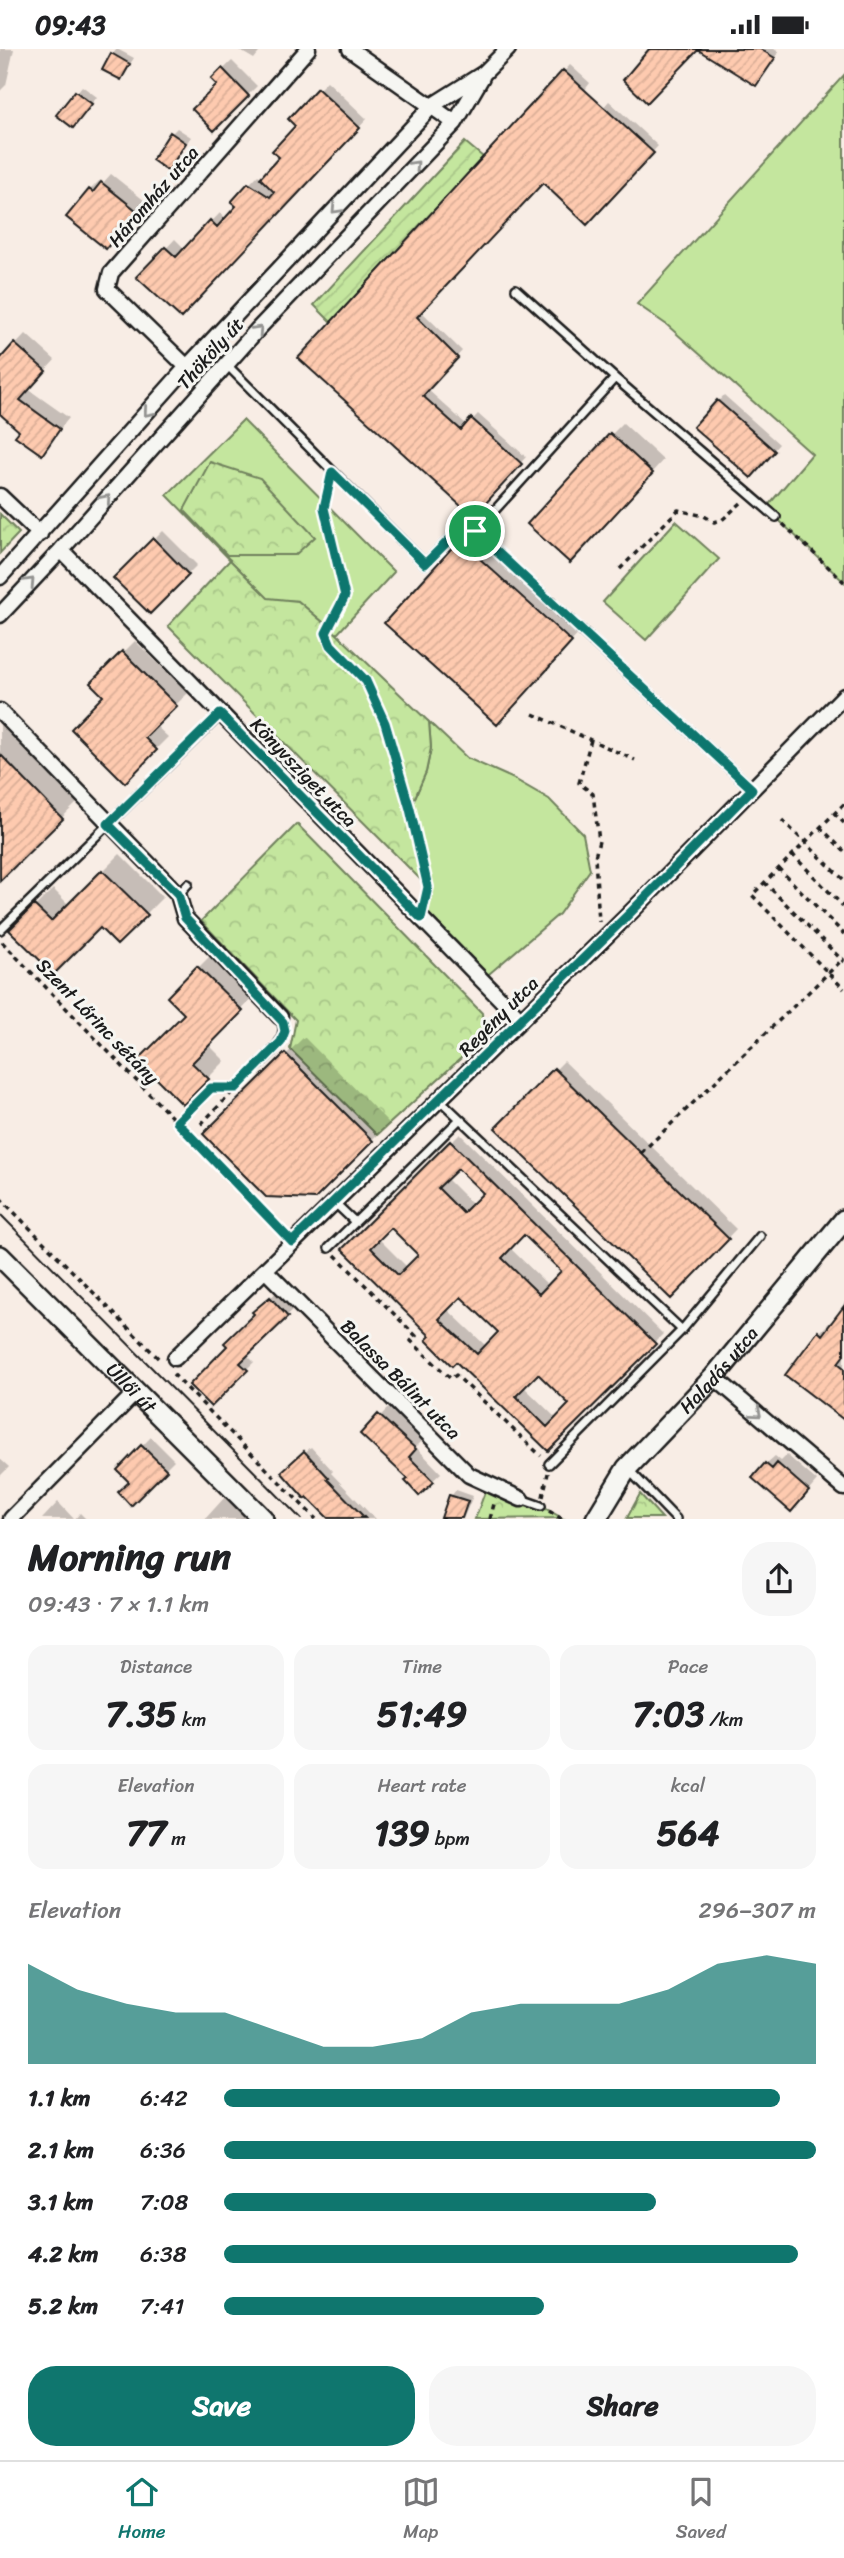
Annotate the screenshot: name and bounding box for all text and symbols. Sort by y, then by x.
text: 09:43 [35,2,106,48]
street label: Háromház utca [100,138,207,255]
one-way arrow [406,160,419,173]
one-way arrow [331,201,344,214]
street label: Thököly út [168,309,252,397]
one-way arrow [249,325,262,338]
one-way arrow [144,403,156,416]
one-way arrow [98,494,110,507]
pin [445,501,505,561]
icon: arrive [456,512,494,550]
one-way arrow [22,578,35,591]
street label: Könyvsziget utca [242,709,366,836]
street label: Szent Lőrinc sétány [28,950,167,1093]
street label: Regény utca [450,968,547,1064]
street label: Balassa Bálint utca [332,1311,469,1448]
street label: Haladás utca [671,1318,767,1422]
street label: Üllői út [98,1355,165,1422]
one-way arrow [750,1405,762,1418]
text: Morning run [28,1524,231,1591]
button: share [742,1542,816,1616]
text: 09:43 · 7 × 1.1 km [28,1584,209,1625]
text: Distance [120,1650,192,1683]
text: Time [402,1650,442,1683]
text: Pace [668,1650,708,1683]
text: 7.35 [106,1683,177,1745]
text: 51:49 [377,1683,467,1745]
text: 7:03 [633,1683,704,1745]
text: km [177,1703,206,1736]
text: /km [704,1703,743,1736]
text: Elevation [118,1769,194,1802]
text: Heart rate [377,1769,467,1802]
text: kcal [671,1769,705,1802]
text: 77 [126,1802,166,1864]
text: 139 [374,1802,430,1864]
text: 564 [656,1802,720,1864]
text: m [166,1822,186,1855]
text: bpm [430,1822,470,1855]
text: Elevation [28,1890,121,1931]
text: 296–307 m [699,1890,816,1931]
text: 1.1 km [28,2078,91,2119]
text: 6:42 [140,2078,188,2119]
text: 2.1 km [28,2130,94,2171]
text: 6:36 [140,2130,186,2171]
text: 3.1 km [28,2182,93,2223]
text: 7:08 [140,2182,188,2223]
text: 4.2 km [28,2234,98,2275]
text: 6:38 [140,2234,187,2275]
text: 5.2 km [28,2286,98,2327]
text: 7:41 [140,2286,184,2327]
button: Save [28,2366,415,2446]
button: Share [429,2366,816,2446]
tab: Home [118,2473,166,2548]
tab: Map [402,2473,440,2548]
tab: Saved [676,2473,726,2548]

